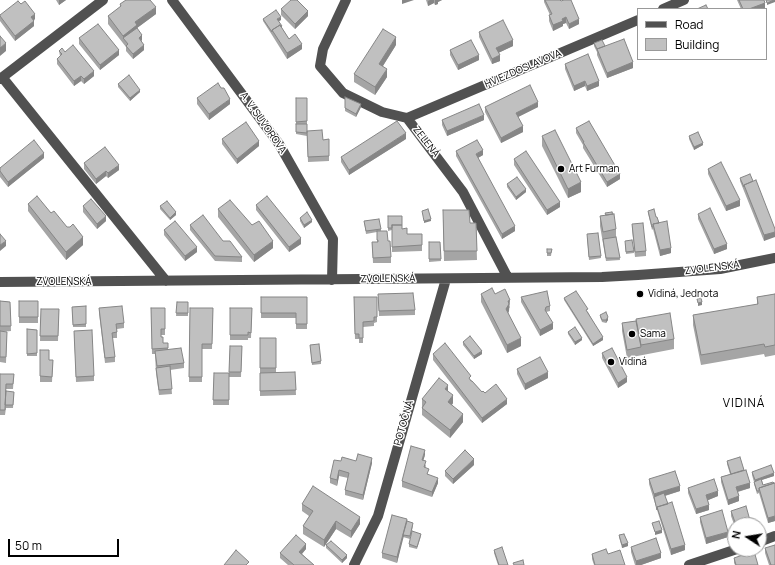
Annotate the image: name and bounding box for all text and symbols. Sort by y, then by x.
legend [637,8,767,60]
text: Road [675,16,703,33]
text: Building [675,36,719,53]
street label: HVIEZDOSLAVOVA [483,47,563,91]
street label: A. V. SUVOROVA [237,90,289,156]
street label: ZELENÁ [410,124,442,160]
place label: Art Furman [569,163,619,175]
marker: Art Furman [556,164,566,174]
street label: ZVOLENSKÁ [684,259,740,277]
street label: ZVOLENSKÁ [360,273,416,285]
street label: ZVOLENSKÁ [36,276,92,288]
place label: Vidiná, Jednota [648,288,718,300]
marker: Vidiná, Jednota [635,289,645,299]
place label: Sama [640,328,666,340]
marker: Sama [627,329,637,339]
place label: Vidiná [619,356,647,368]
marker: Vidiná [606,357,616,367]
district label: VIDINÁ [723,397,765,411]
street label: POTOČNÁ [392,399,416,447]
north arrow [727,517,767,557]
text: N [728,529,744,540]
scale bar [10,531,121,557]
text: 50 m [15,537,42,554]

